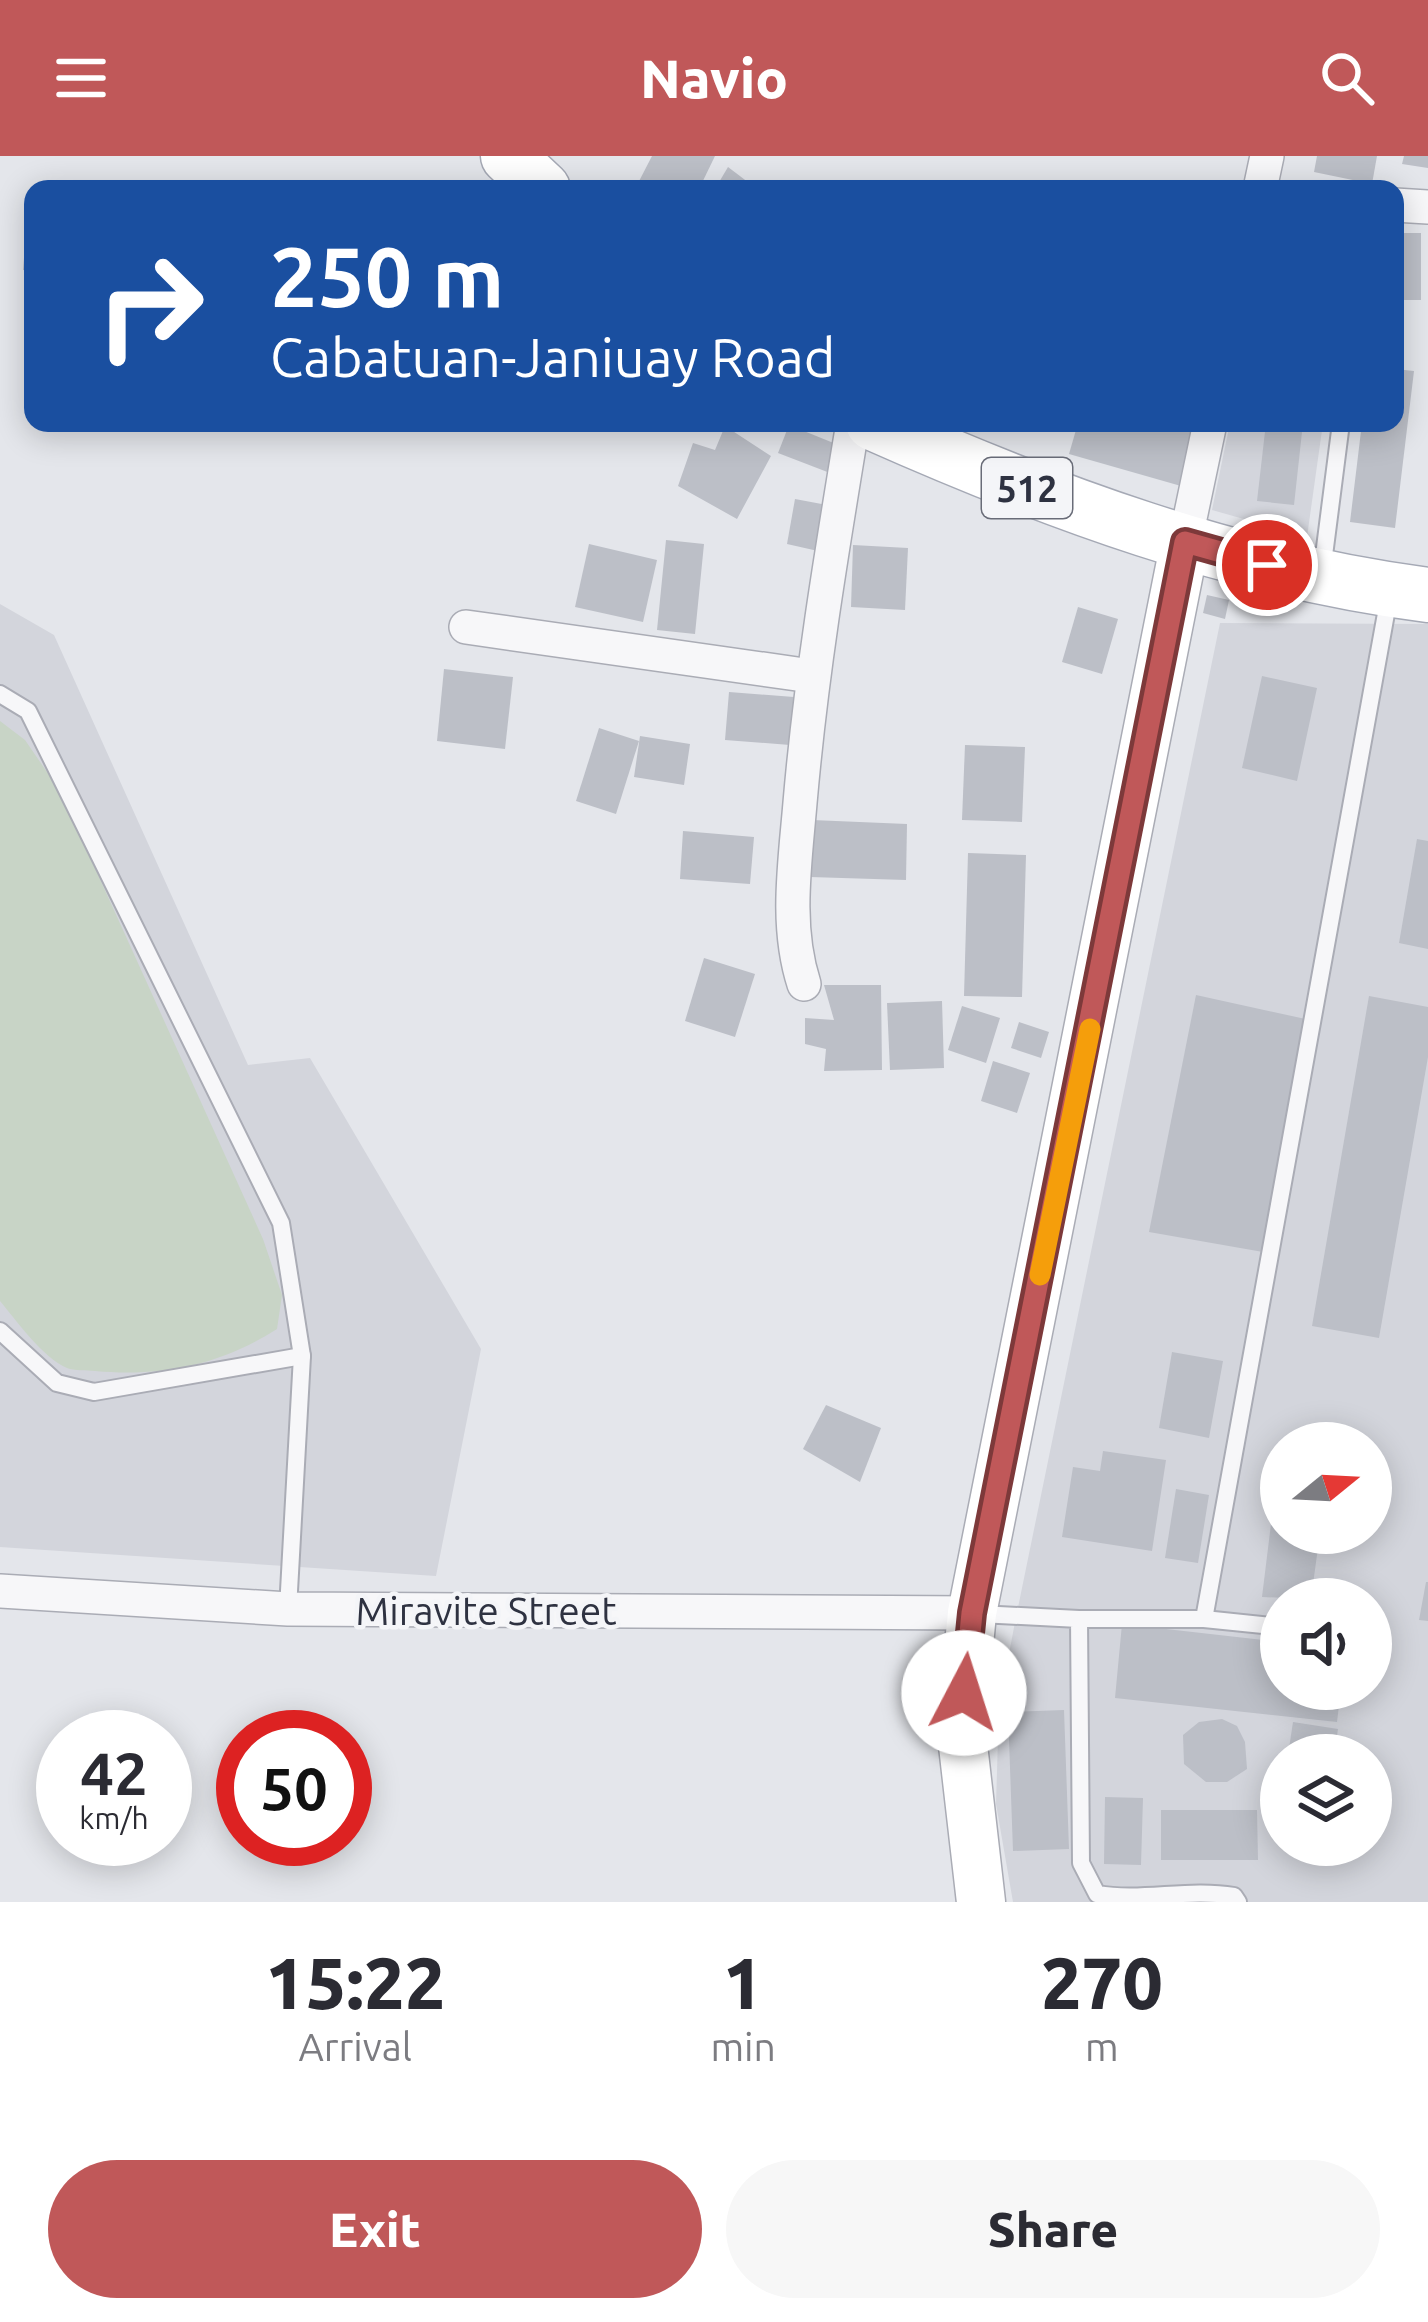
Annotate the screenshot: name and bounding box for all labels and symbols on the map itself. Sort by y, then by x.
road number: 512 [982,458,1072,518]
pin [1216,514,1318,616]
north arrow [1260,1422,1392,1554]
street label: Miravite Street [355,1589,617,1632]
position arrow [901,1630,1027,1756]
speed limit sign: 50 [216,1710,372,1866]

